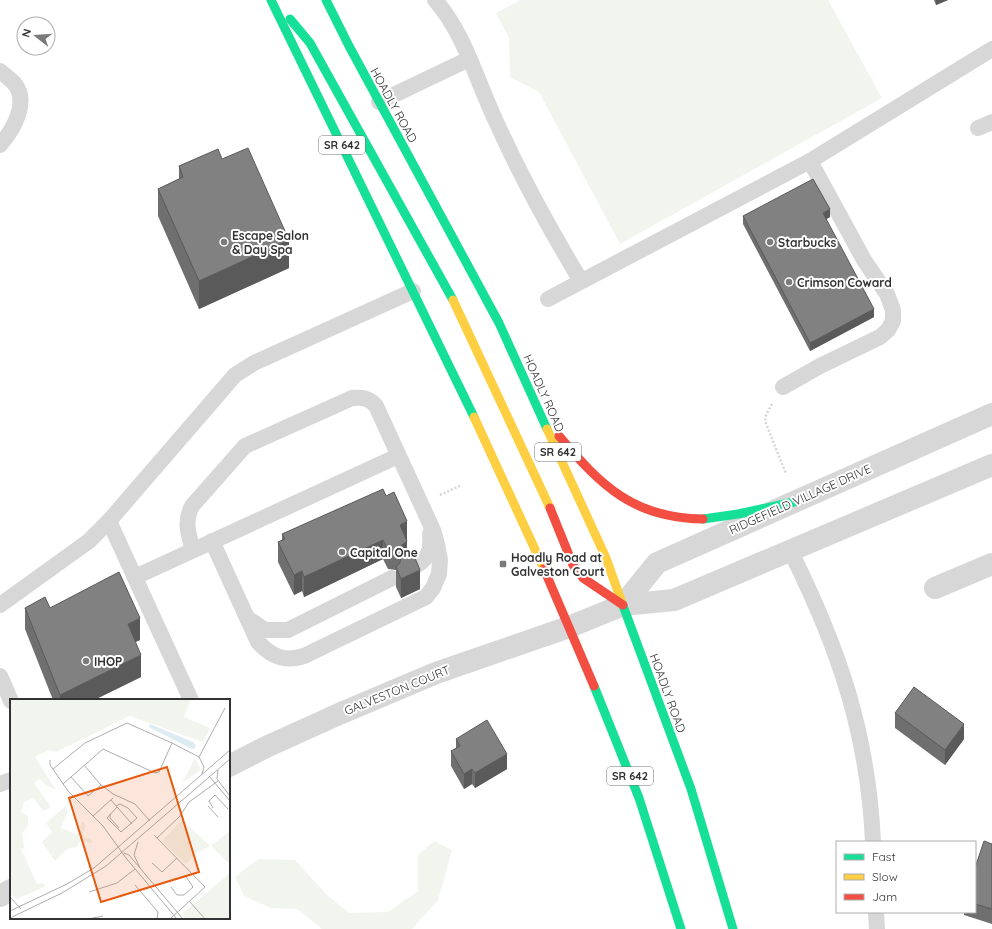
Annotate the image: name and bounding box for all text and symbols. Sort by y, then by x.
north arrow [16,16,56,56]
text: N [19,27,34,39]
street label: HOADLY ROAD [367,65,421,145]
road number: SR 642 [319,136,365,154]
place label: Escape Salon & Day Spa [232,228,309,257]
place label: Starbucks [778,235,836,250]
marker: Escape Salon & Day Spa [219,237,229,247]
marker: Starbucks [765,237,775,247]
place label: Crimson Coward [797,275,892,290]
marker: Crimson Coward [784,277,794,287]
street label: HOADLY ROAD [520,352,568,434]
road number: SR 642 [535,443,581,461]
street label: RIDGEFIELD VILLAGE DRIVE [727,461,874,537]
place label: Capital One [350,545,418,560]
marker: Capital One [337,547,347,557]
place label: Hoadly Road at Galveston Court [511,550,605,579]
marker: Hoadly Road at Galveston Court [498,559,508,569]
street label: HOADLY ROAD [647,651,689,735]
place label: IHOP [94,654,122,669]
marker: IHOP [81,656,91,666]
street label: GALVESTON COURT [342,662,452,718]
inset map [10,699,230,919]
road number: SR 642 [607,767,653,785]
legend [836,841,976,913]
text: Fast [872,849,896,864]
text: Slow [872,869,898,884]
text: Jam [872,889,897,904]

